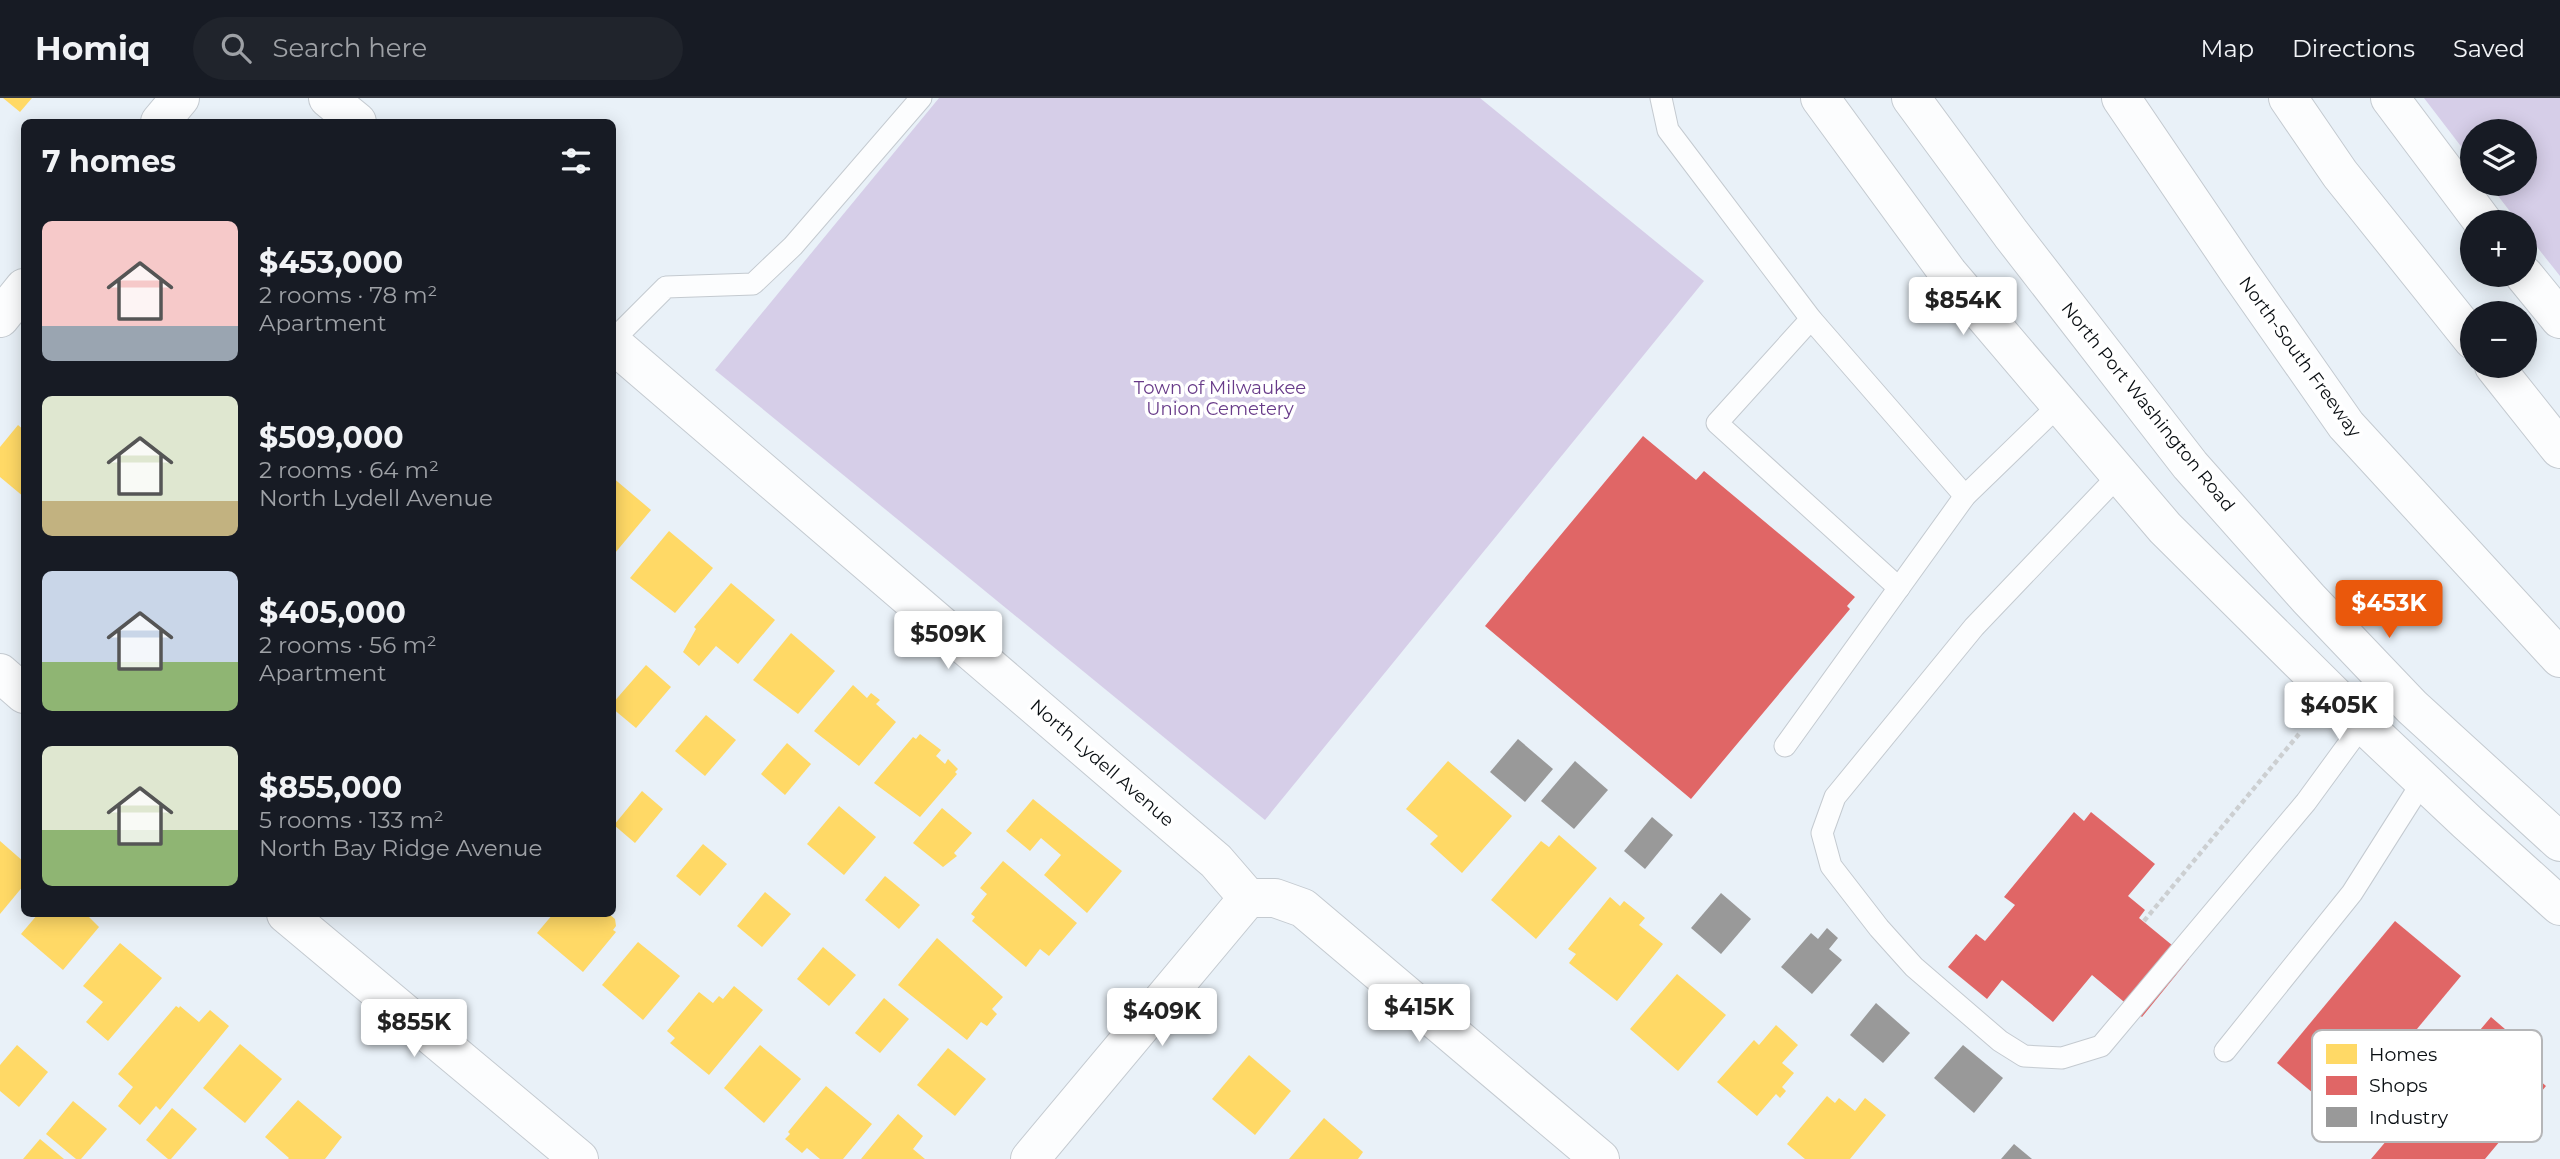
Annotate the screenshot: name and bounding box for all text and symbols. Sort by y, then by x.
search box [193,17,683,80]
text: Homiq [35,28,151,68]
icon: search [217,29,255,67]
text: Search here [273,32,427,64]
text: Map [2201,34,2254,63]
text: Directions [2292,34,2415,63]
text: Saved [2453,34,2525,63]
map controls [2460,119,2537,378]
button: layers [2460,119,2537,196]
icon: filters [557,142,595,180]
text: 7 homes [42,143,176,180]
button: + [2460,210,2537,287]
text: $453,000 [259,244,403,281]
icon: home [98,249,182,333]
street label: North-South Freeway [2234,272,2366,442]
pin: $854K [1914,278,2012,337]
text: 2 rooms · 78 m² [259,281,437,309]
text: $854K [1925,286,2001,314]
street label: North Port Washington Road [2057,298,2239,516]
button: − [2460,301,2537,378]
text: Apartment [259,309,387,337]
park label: Town of Milwaukee Union Cemetery [1134,377,1306,420]
text: $509,000 [259,419,404,456]
icon: home [98,424,182,508]
text: 2 rooms · 64 m² [259,456,439,484]
text: North Lydell Avenue [259,484,493,512]
pin: $453K [2340,580,2438,640]
text: $453K [2352,589,2426,617]
text: $405,000 [259,594,406,631]
icon: home [98,599,182,683]
pin: $509K [899,612,997,671]
text: $509K [910,620,986,648]
text: 2 rooms · 56 m² [259,631,437,659]
text: Apartment [259,659,387,687]
pin: $405K [2290,682,2388,742]
text: $405K [2300,691,2378,719]
street label: North Lydell Avenue [1026,695,1178,831]
text: $855,000 [259,769,402,806]
icon: home [98,774,182,858]
text: 5 rooms · 133 m² [259,806,444,834]
text: North Bay Ridge Avenue [259,834,542,862]
pin: $415K [1370,984,1468,1044]
pin: $409K [1113,988,1211,1048]
text: $415K [1384,993,1454,1021]
text: $409K [1123,997,1201,1025]
pin: $855K [365,1000,463,1059]
text: $855K [377,1008,451,1036]
legend [2312,1030,2542,1142]
text: Homes [2369,1043,2437,1066]
text: Shops [2369,1074,2428,1097]
text: Industry [2369,1106,2449,1129]

